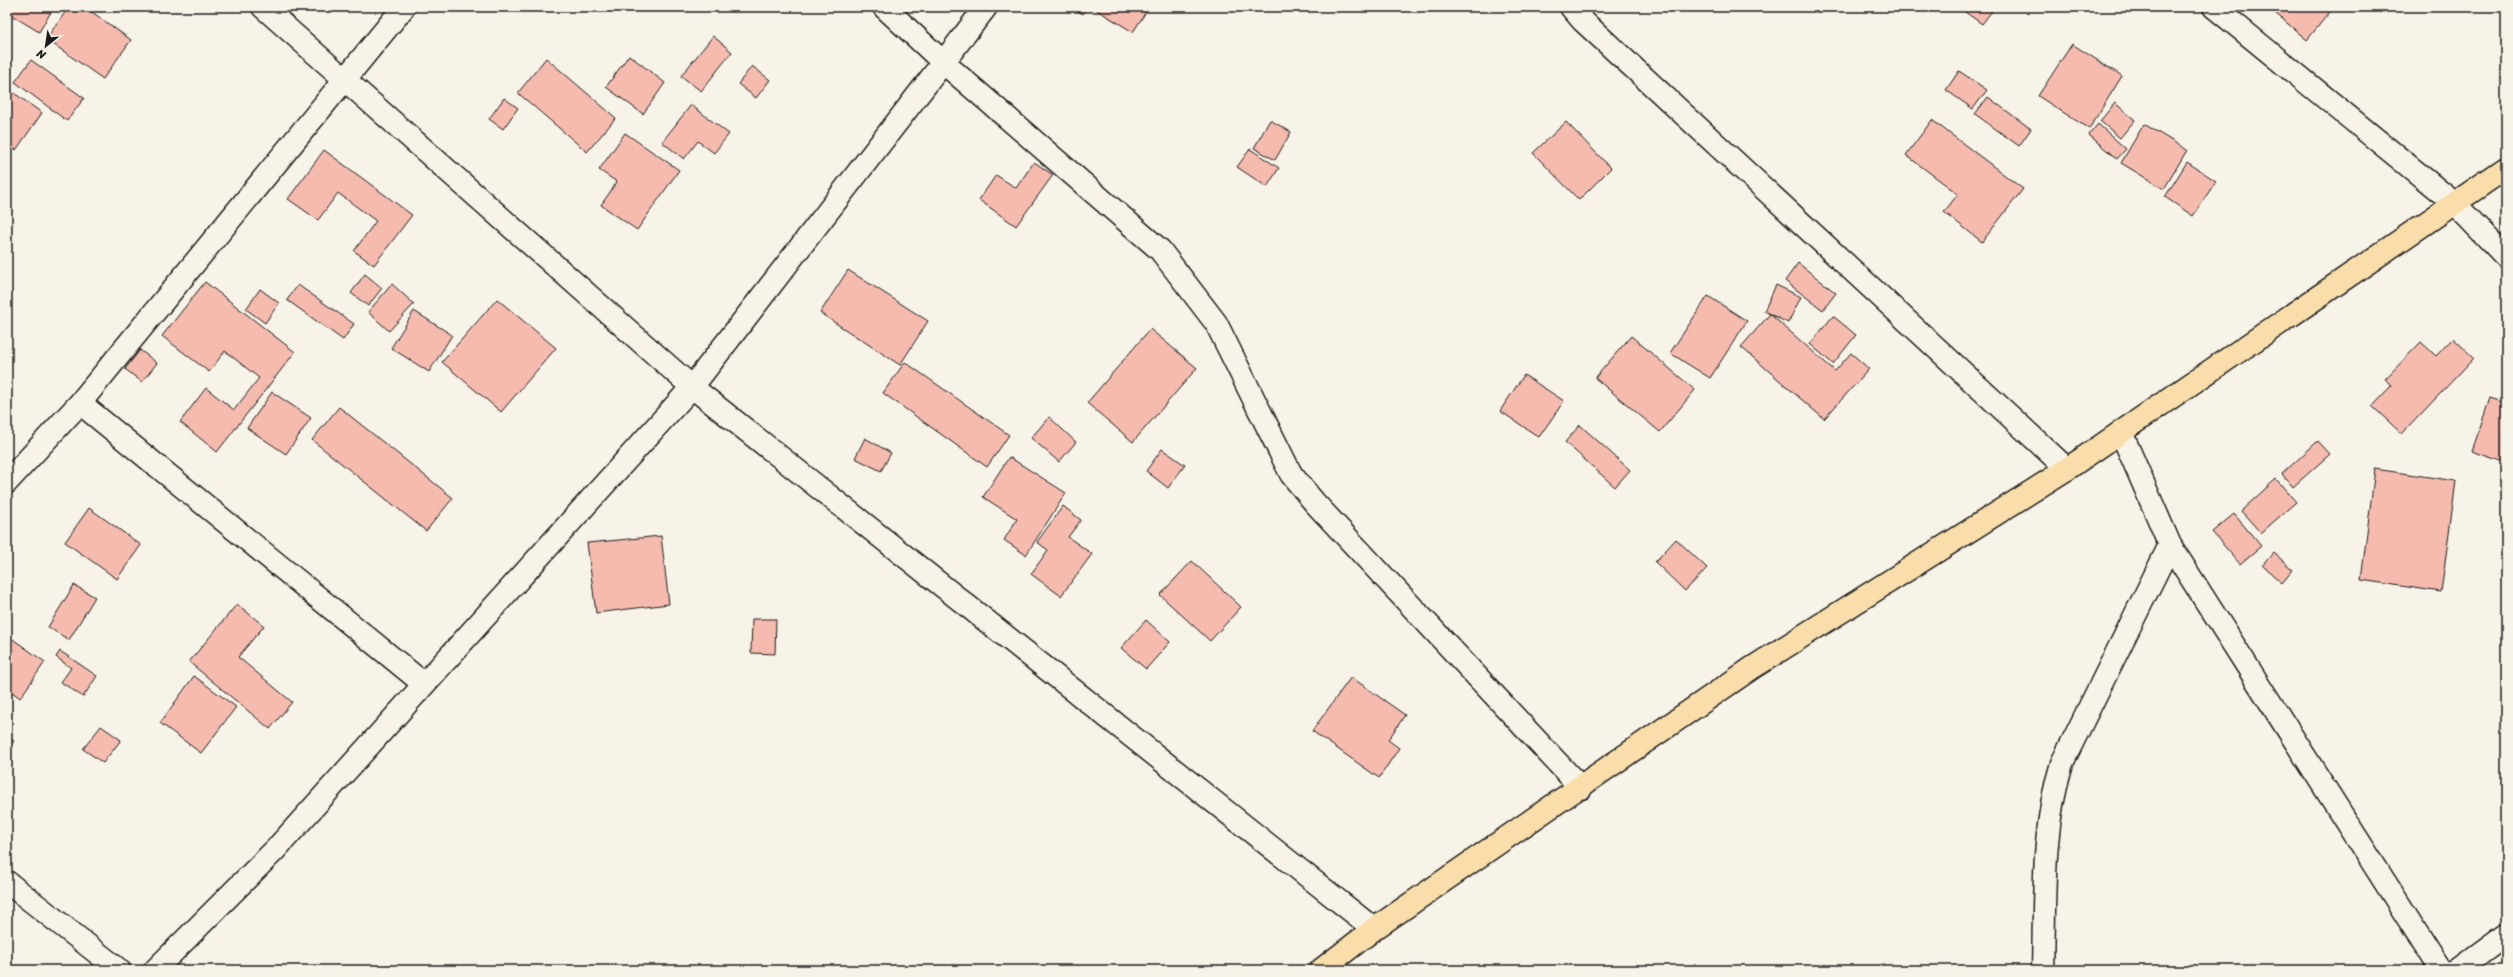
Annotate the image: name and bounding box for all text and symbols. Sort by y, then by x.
north arrow [26,26,66,66]
text: N [33,44,50,65]

